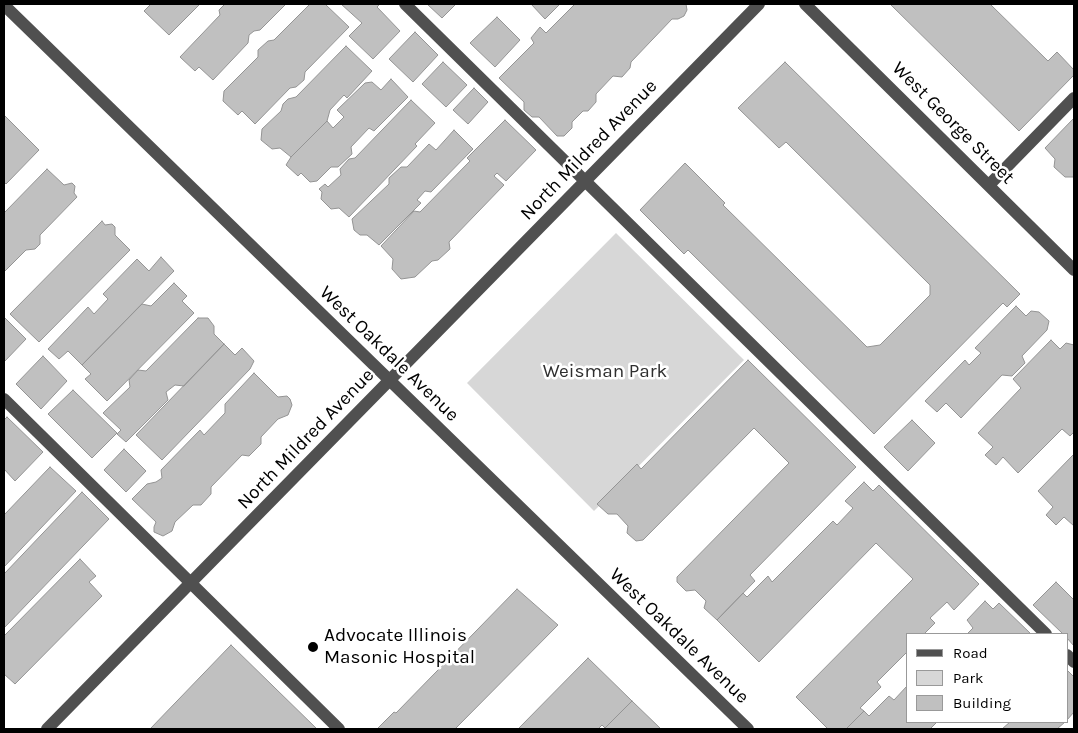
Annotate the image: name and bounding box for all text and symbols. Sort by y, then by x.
street label: West George Street [887,57,1019,189]
street label: North Mildred Avenue [516,75,662,225]
street label: West Oakdale Avenue [315,282,463,426]
park label: Weisman Park [543,361,667,383]
street label: North Mildred Avenue [233,364,379,514]
street label: West Oakdale Avenue [605,564,753,708]
place label: Advocate Illinois Masonic Hospital [324,625,475,669]
legend [906,633,1068,723]
marker: Advocate Illinois Masonic Hospital [306,640,320,654]
text: Road [953,644,988,662]
text: Park [953,669,983,687]
text: Building [953,694,1011,712]

